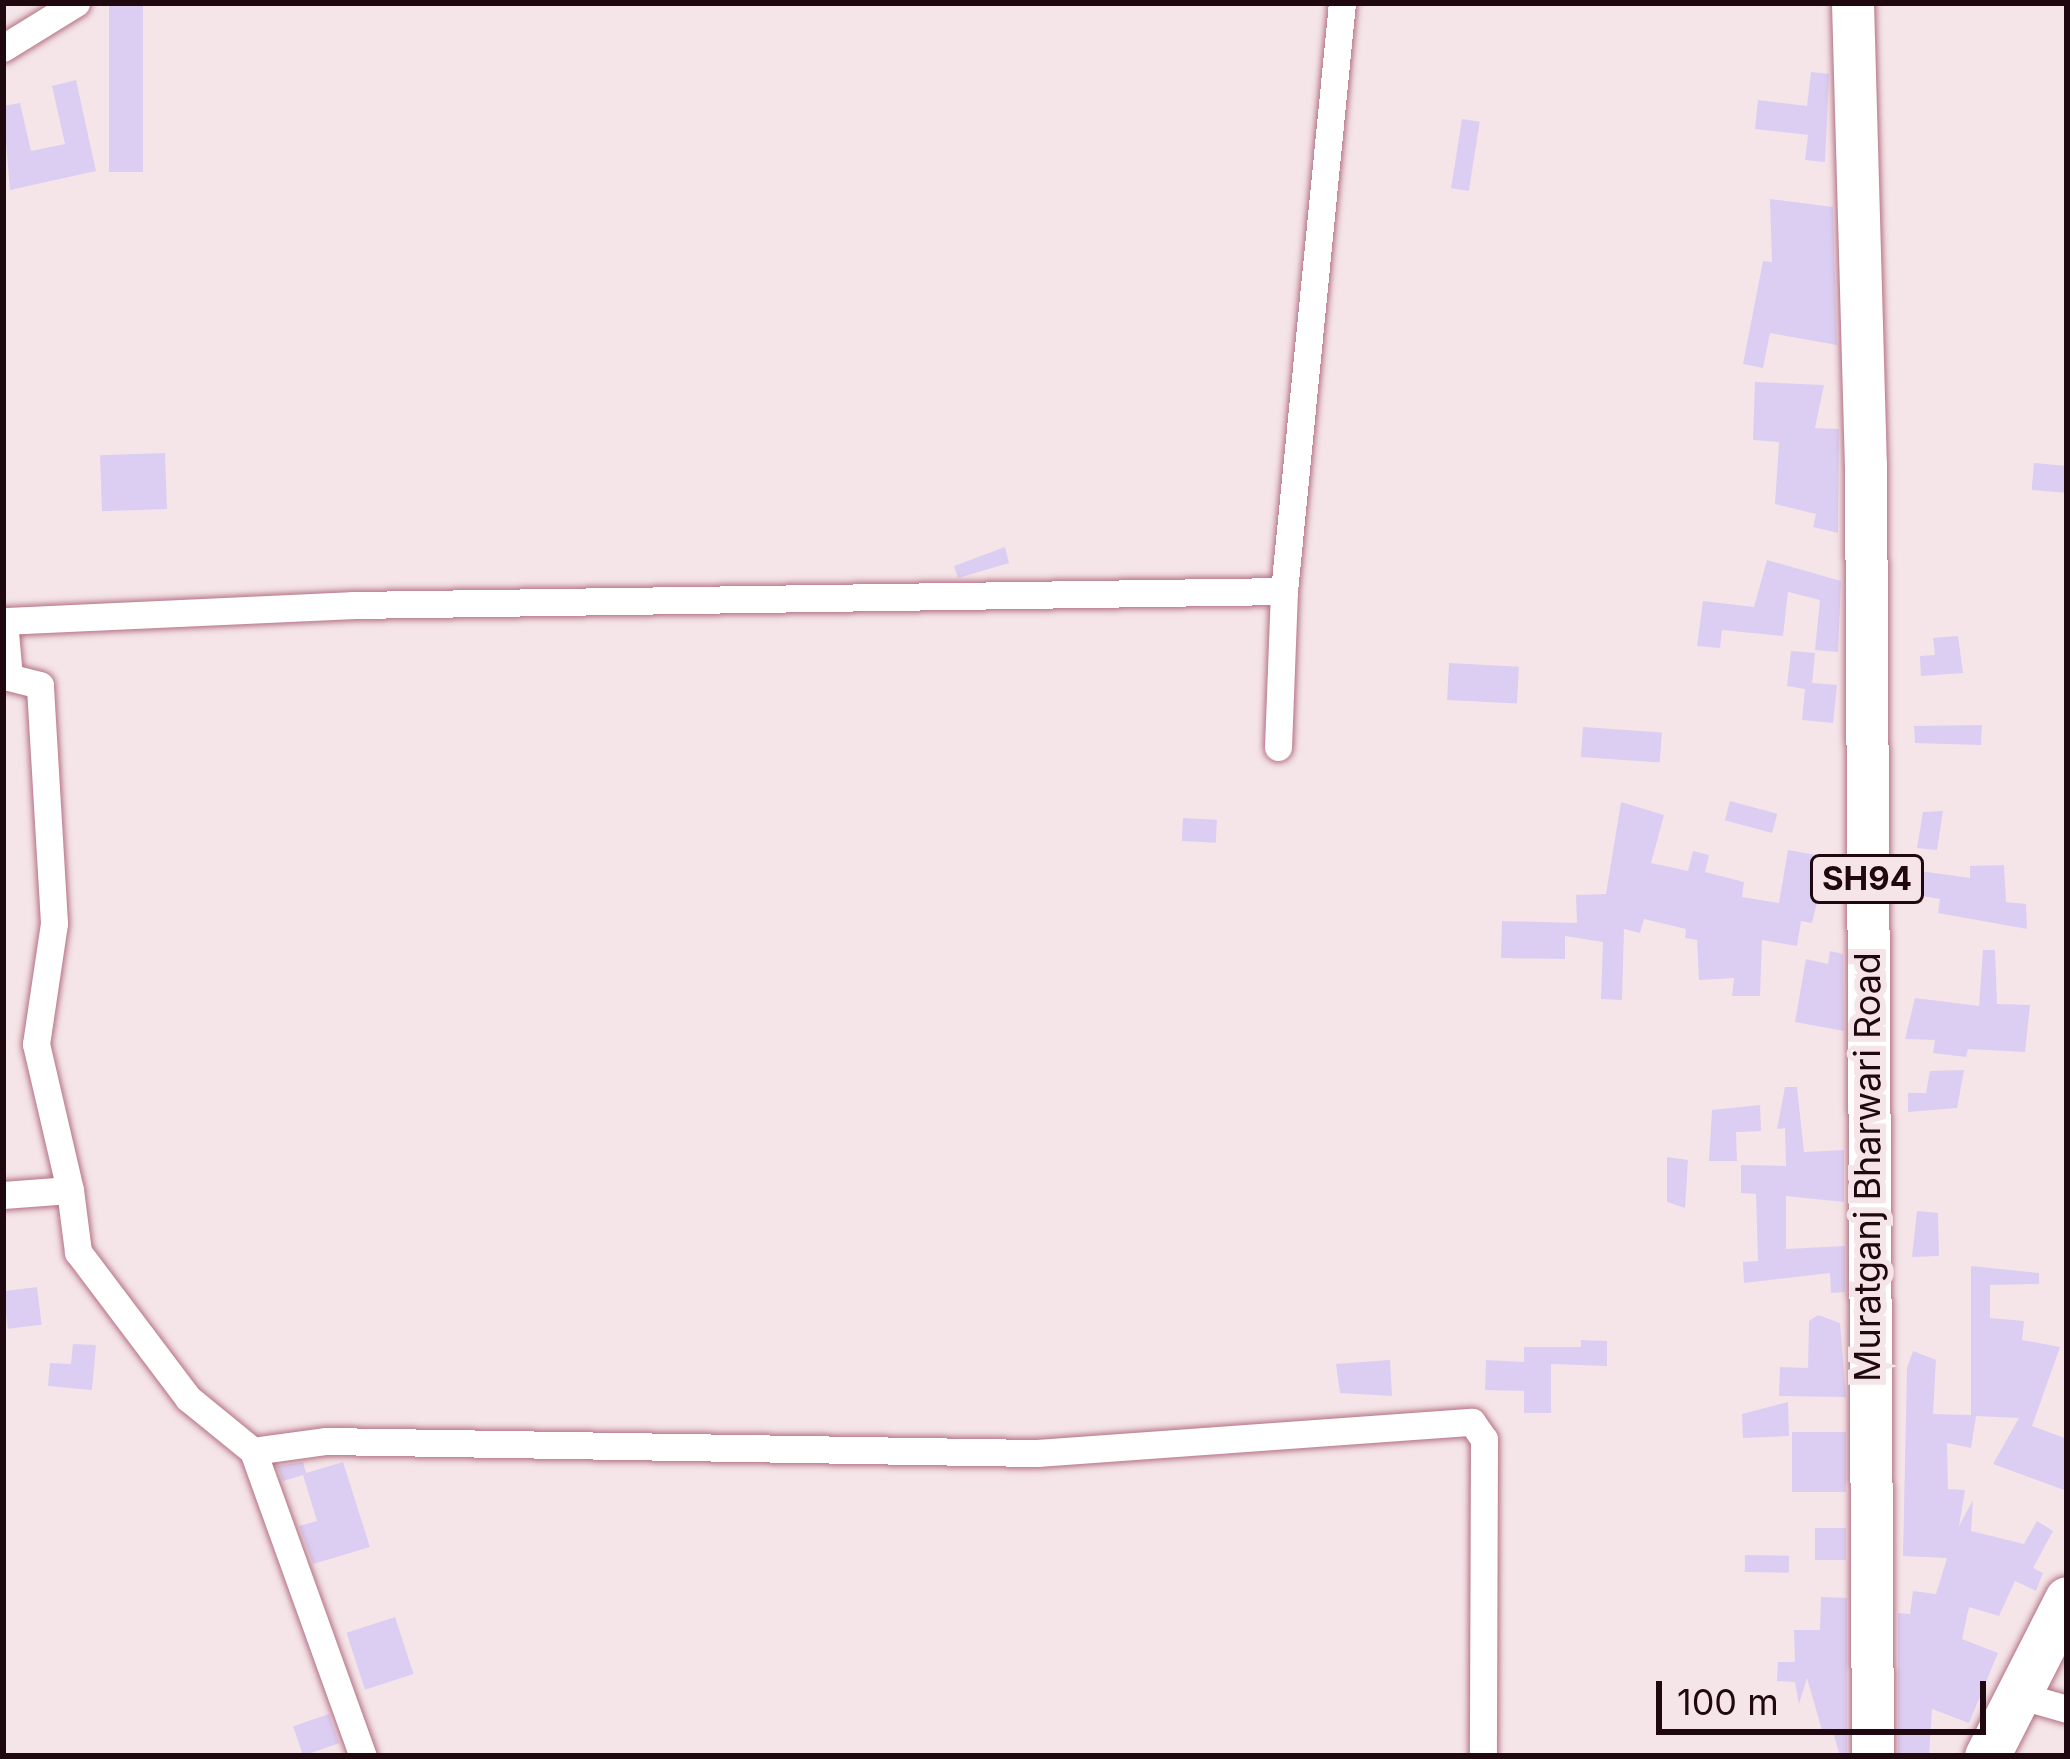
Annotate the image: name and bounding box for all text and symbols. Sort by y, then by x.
road number: SH94 [1807,852,1927,906]
street label: Muratganj Bharwari Road [1846,952,1890,1382]
scale bar [1662,1657,1992,1731]
text: 100 m [1677,1680,1779,1724]

